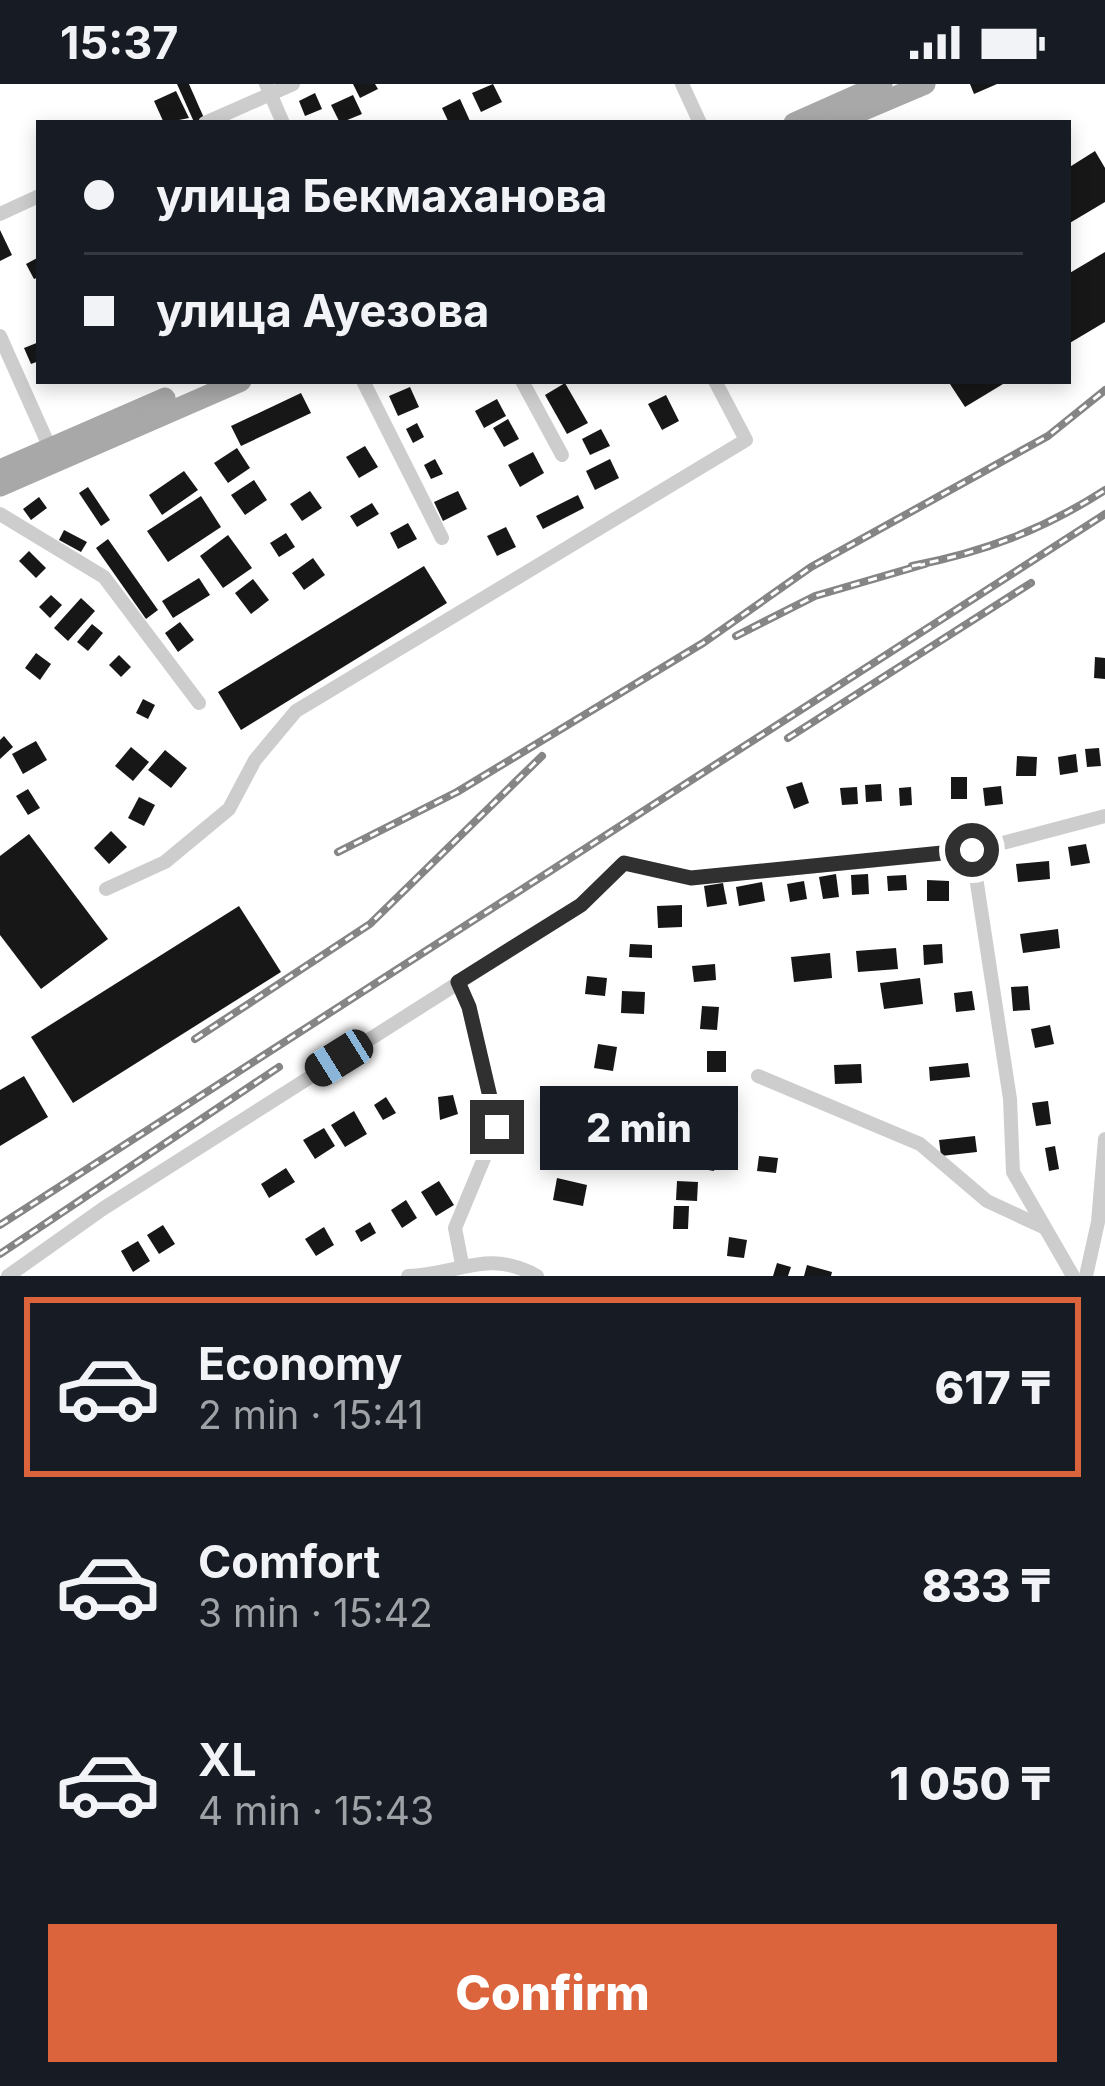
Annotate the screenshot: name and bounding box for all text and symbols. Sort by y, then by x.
text: 15:37 [60,15,178,70]
text: улица Бекмаханова [156,168,607,223]
text: улица Ауезова [156,283,489,338]
route start [945,823,999,877]
car [299,1024,379,1092]
callout: 2 min [539,1085,737,1169]
route end [470,1100,524,1154]
text: 2 min [586,1104,692,1151]
icon: car [54,1333,162,1441]
text: Economy [198,1336,402,1391]
text: 617 ₸ [935,1360,1051,1415]
text: 2 min · 15:41 [198,1391,424,1438]
icon: car [54,1531,162,1639]
text: Comfort [198,1534,380,1589]
text: 833 ₸ [922,1558,1051,1613]
text: 3 min · 15:42 [198,1589,433,1636]
icon: car [54,1729,162,1837]
text: XL [198,1732,257,1787]
text: 1 050 ₸ [889,1756,1051,1811]
text: 4 min · 15:43 [198,1787,434,1834]
button: Confirm [48,1924,1057,2062]

